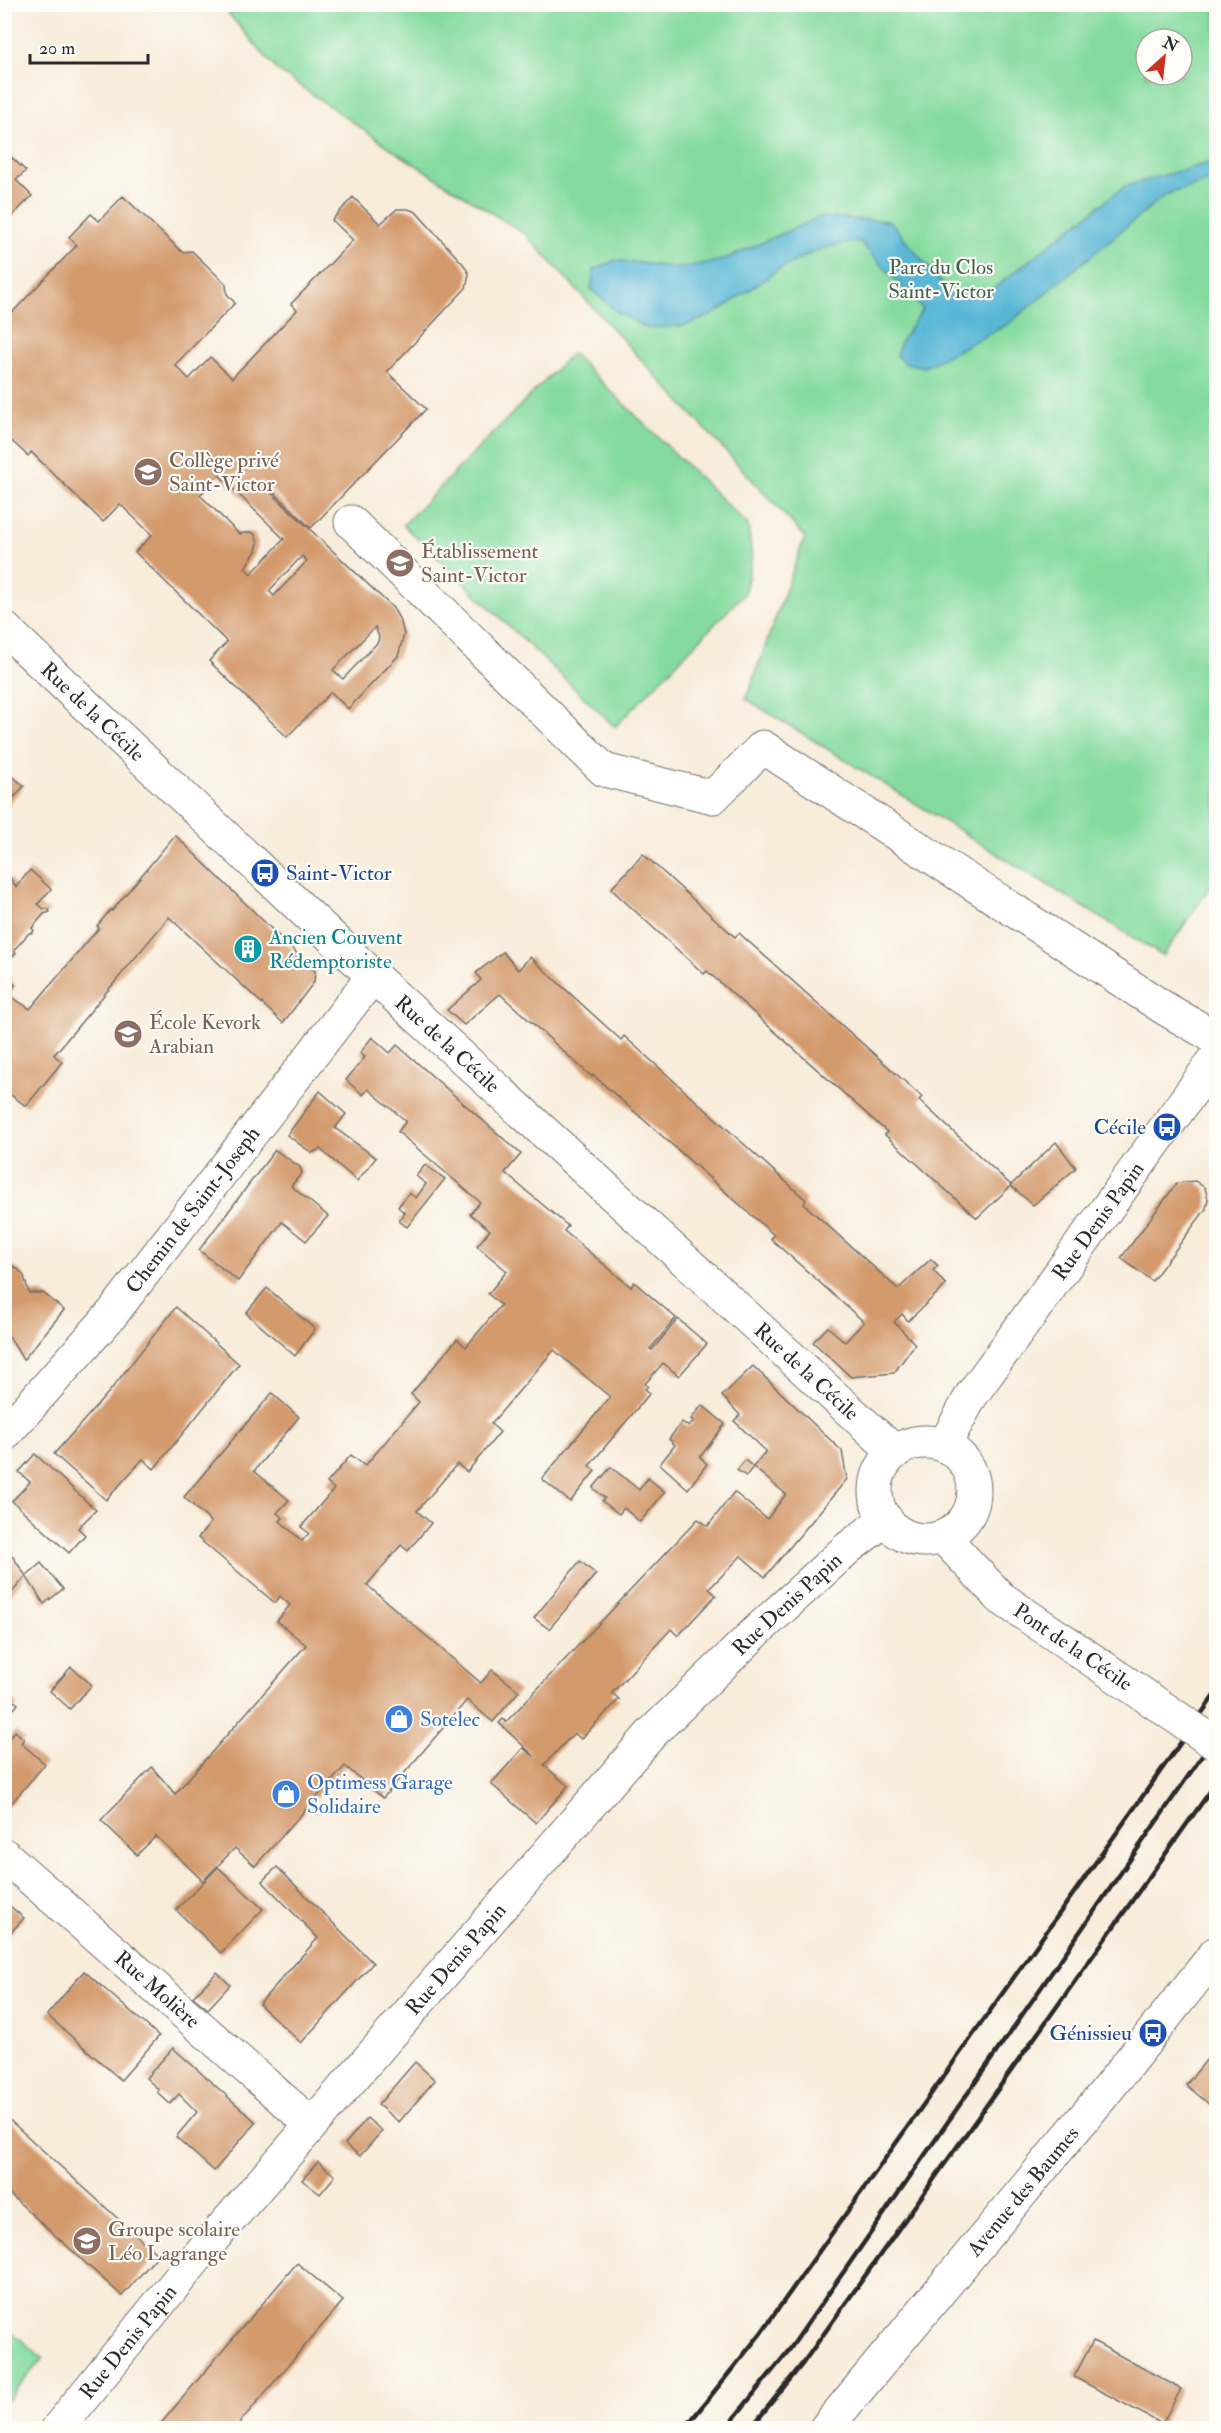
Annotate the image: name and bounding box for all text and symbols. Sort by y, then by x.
scale bar [30,27,148,65]
north arrow [1134,27,1194,87]
text: N [1159,32,1182,57]
text: 20 m [39,37,75,60]
park label: Parc du Clos Saint-Victor [888,254,994,305]
place label: Collège privé Saint-Victor [169,447,279,498]
school or university icon: Collège privé Saint-Victor [132,456,164,488]
place label: Établissement Saint-Victor [421,538,539,589]
school or university icon: Établissement Saint-Victor [384,547,416,579]
street label: Rue de la Cécile [35,657,150,768]
bus stop icon: Saint-Victor [249,857,281,889]
place label: Saint-Victor [286,860,392,887]
place label: Ancien Couvent Rédemptoriste [268,924,403,975]
building icon: Ancien Couvent Rédemptoriste [232,933,264,965]
street label: Rue de la Cécile [389,989,506,1099]
place label: École Kevork Arabian [148,1009,261,1060]
school or university icon: École Kevork Arabian [112,1018,144,1050]
bus stop icon: Cécile [1151,1111,1183,1143]
place label: Cécile [1094,1114,1146,1141]
street label: Chemin de Saint-Joseph [120,1121,266,1299]
street label: Rue Denis Papin [1046,1156,1150,1286]
street label: Rue de la Cécile [748,1317,865,1427]
street label: Rue Denis Papin [727,1547,848,1662]
street label: Pont de la Cécile [1008,1597,1138,1697]
shop icon: Sotelec [383,1703,415,1735]
place label: Sotelec [420,1706,480,1733]
place label: Optimess Garage Solidaire [307,1769,453,1820]
shop icon: Optimess Garage Solidaire [270,1778,302,1810]
street label: Rue Denis Papin [400,1897,512,2021]
street label: Rue Molière [109,1945,206,2035]
bus stop icon: Génissieu [1137,2017,1169,2049]
place label: Génissieu [1050,2020,1132,2047]
street label: Avenue des Baumes [961,2121,1085,2263]
place label: Groupe scolaire Léo Lagrange [108,2216,240,2267]
school or university icon: Groupe scolaire Léo Lagrange [71,2225,103,2257]
street label: Rue Denis Papin [74,2279,183,2405]

